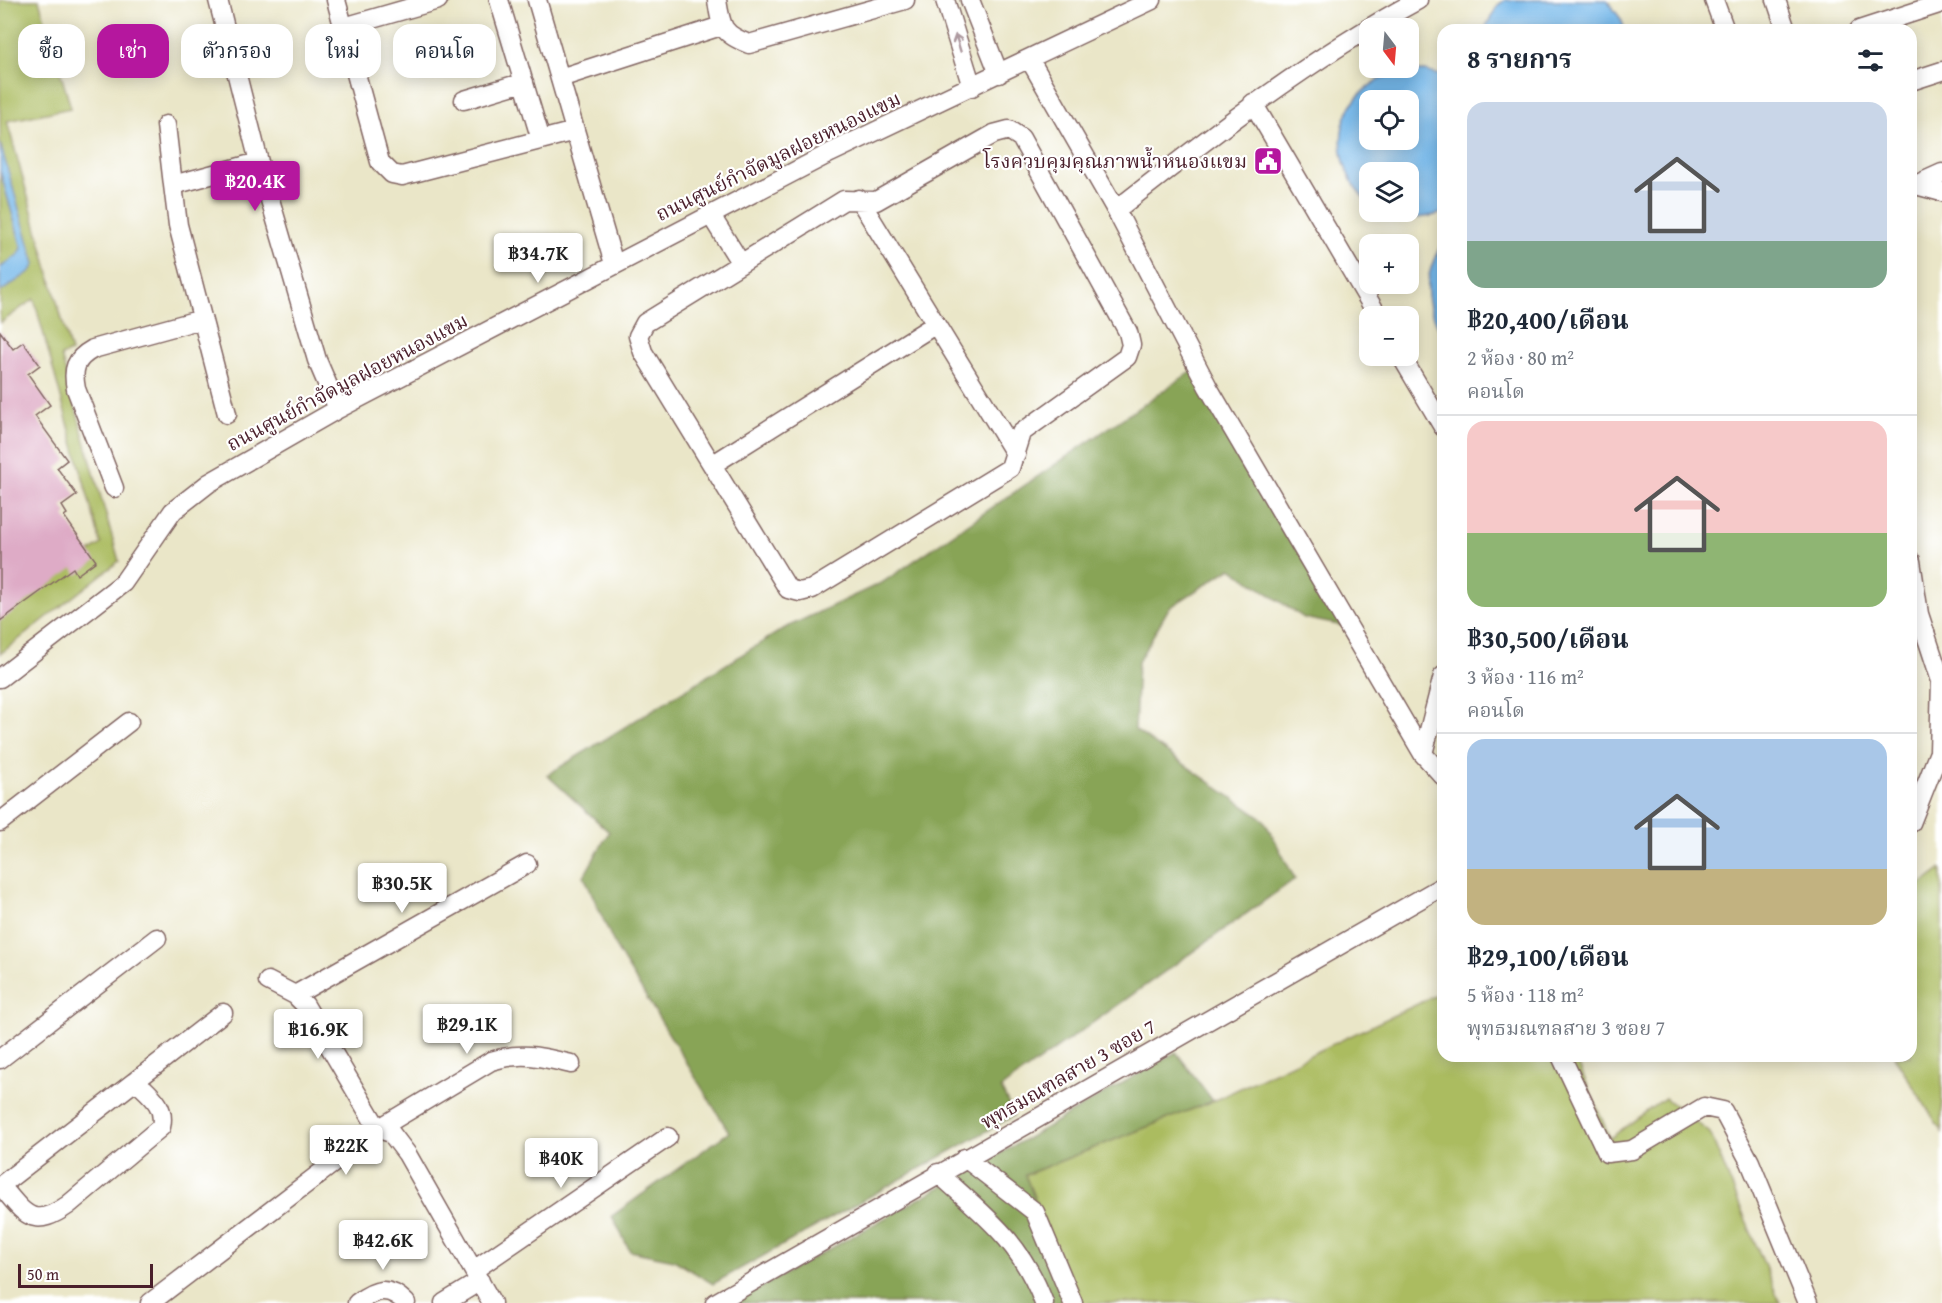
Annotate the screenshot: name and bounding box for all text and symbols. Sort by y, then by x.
north arrow [1359,18,1419,78]
map controls [1359,18,1419,366]
chip: ซื้อ [18,24,85,78]
chip: เช่า [97,24,169,78]
chip: ตัวกรอง [181,24,293,78]
chip: ใหม่ [305,24,381,78]
chip: คอนโด [393,24,496,78]
one-way arrow [952,34,963,53]
text: 8 รายการ [1467,39,1572,78]
icon: filters [1854,44,1887,77]
street label: ถนนศูนย์กำจัดมูลฝอยหนองแขม [650,83,905,228]
button: locate [1359,90,1419,150]
icon: home [1623,141,1731,249]
public building icon: โรงควบคุมคุณภาพน้ำหนองแขม [1252,145,1284,177]
place label: โรงควบคุมคุณภาพน้ำหนองแขม [982,146,1247,175]
pin: ฿20.4K [206,161,304,212]
button: layers [1359,162,1419,222]
text: ฿20.4K [225,166,285,195]
pin: ฿34.7K [489,233,587,284]
button: + [1359,234,1419,294]
text: ฿34.7K [508,238,568,267]
text: ฿20,400/เดือน [1467,300,1629,339]
street label: ถนนศูนย์กำจัดมูลฝอยหนองแขม [221,305,473,458]
button: − [1359,306,1419,366]
text: 2 ห้อง · 80 m² [1467,343,1574,372]
text: คอนโด [1467,376,1525,405]
icon: home [1623,460,1731,568]
text: ฿30,500/เดือน [1467,619,1629,658]
text: 3 ห้อง · 116 m² [1467,662,1584,691]
text: คอนโด [1467,695,1525,724]
icon: home [1623,778,1731,886]
pin: ฿30.5K [353,863,451,914]
text: ฿30.5K [372,868,432,897]
text: ฿29,100/เดือน [1467,937,1629,976]
text: 5 ห้อง · 118 m² [1467,980,1584,1009]
pin: ฿29.1K [418,1004,516,1055]
pin: ฿16.9K [269,1009,367,1060]
text: ฿29.1K [437,1009,497,1038]
street label: พุทธมณฑลสาย 3 ซอย 7 [975,1011,1161,1136]
text: พุทธมณฑลสาย 3 ซอย 7 [1467,1013,1665,1042]
text: ฿16.9K [288,1014,348,1043]
pin: ฿22K [310,1125,382,1176]
text: ฿22K [324,1130,368,1159]
pin: ฿40K [525,1138,597,1189]
text: ฿40K [539,1143,583,1172]
pin: ฿42.6K [334,1220,432,1271]
text: ฿42.6K [353,1225,413,1254]
scale bar [18,1261,153,1288]
text: 50 m [27,1262,59,1286]

